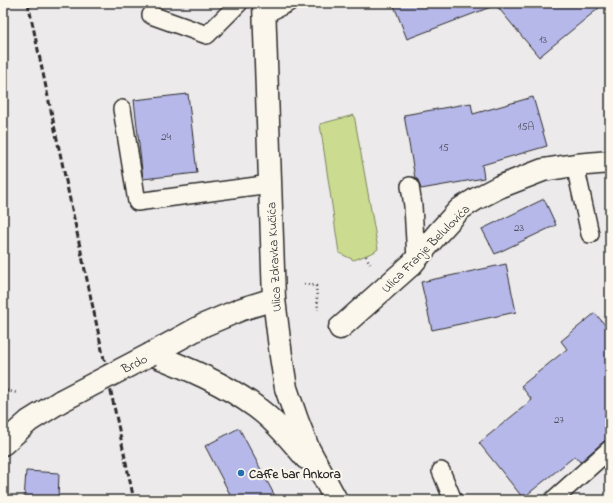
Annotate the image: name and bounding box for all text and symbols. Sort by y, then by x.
house number: 13 [539,32,547,48]
house number: 15A [518,119,535,135]
house number: 24 [161,129,171,145]
house number: 15 [439,140,449,156]
street label: Ulica Franje Belulovića [377,200,475,298]
street label: Ulica Zdravka Kučića [262,201,287,312]
house number: 23 [514,220,524,236]
street label: Brdo [118,350,151,379]
house number: 27 [554,412,564,428]
place label: Caffe bar Ankora [249,465,341,484]
marker: Caffe bar Ankora [236,468,246,478]

